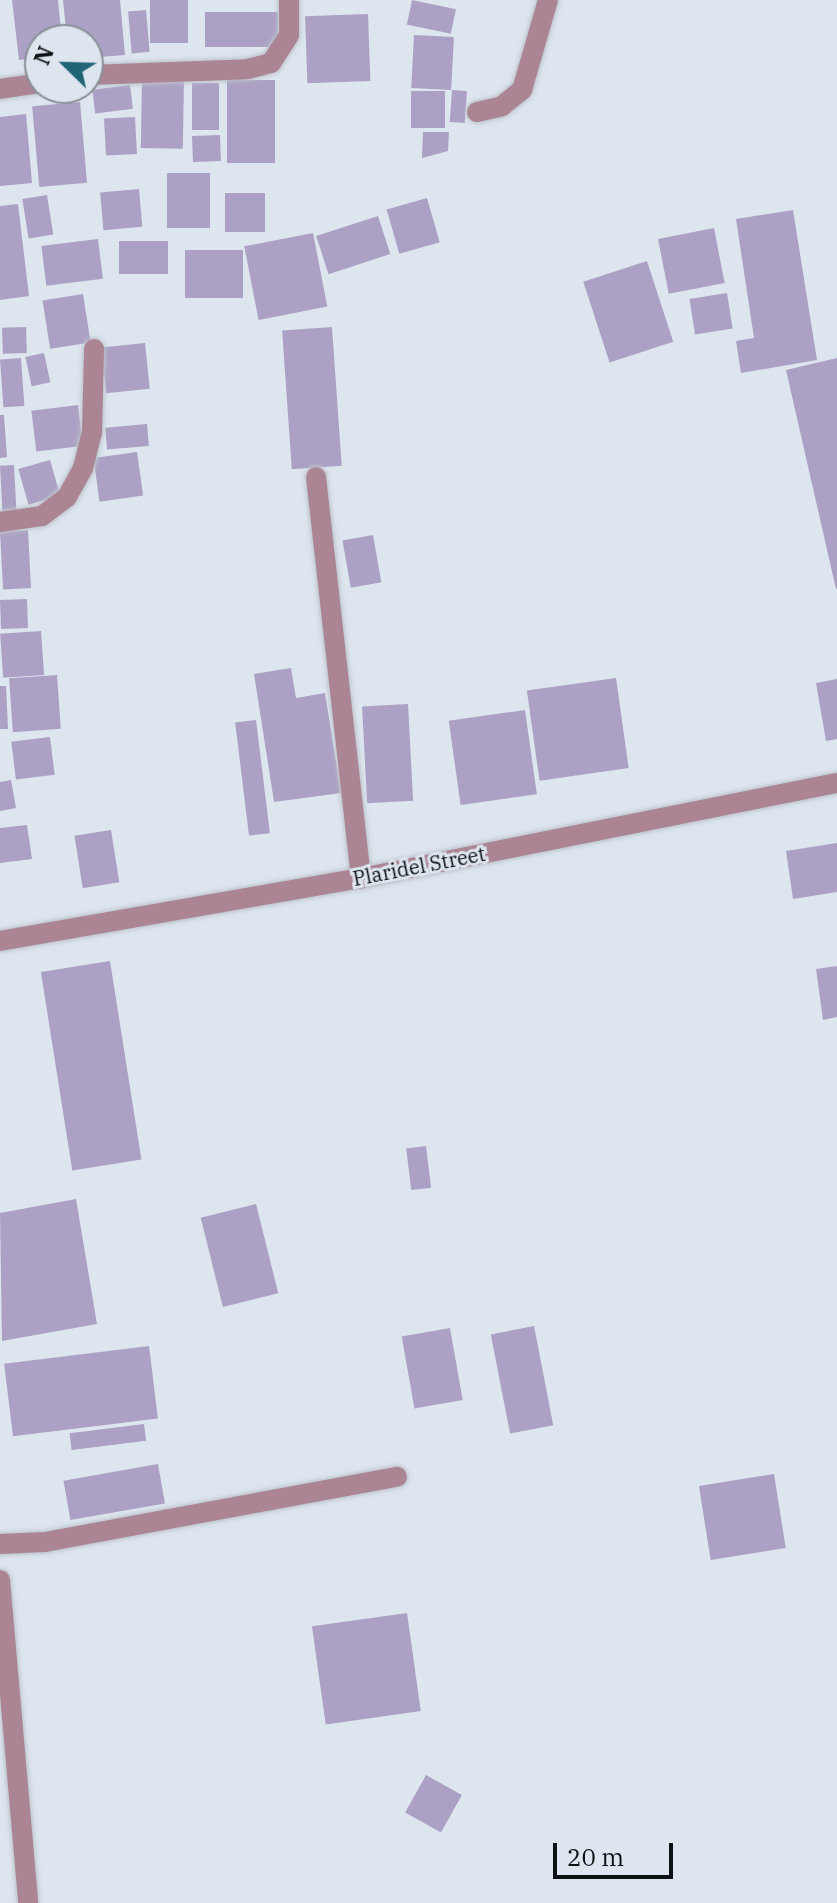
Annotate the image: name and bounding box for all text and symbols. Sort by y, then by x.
north arrow [24,24,104,104]
text: N [27,42,60,69]
street label: Plaridel Street [351,841,487,891]
scale bar [557,1827,677,1877]
text: 20 m [567,1841,624,1873]

